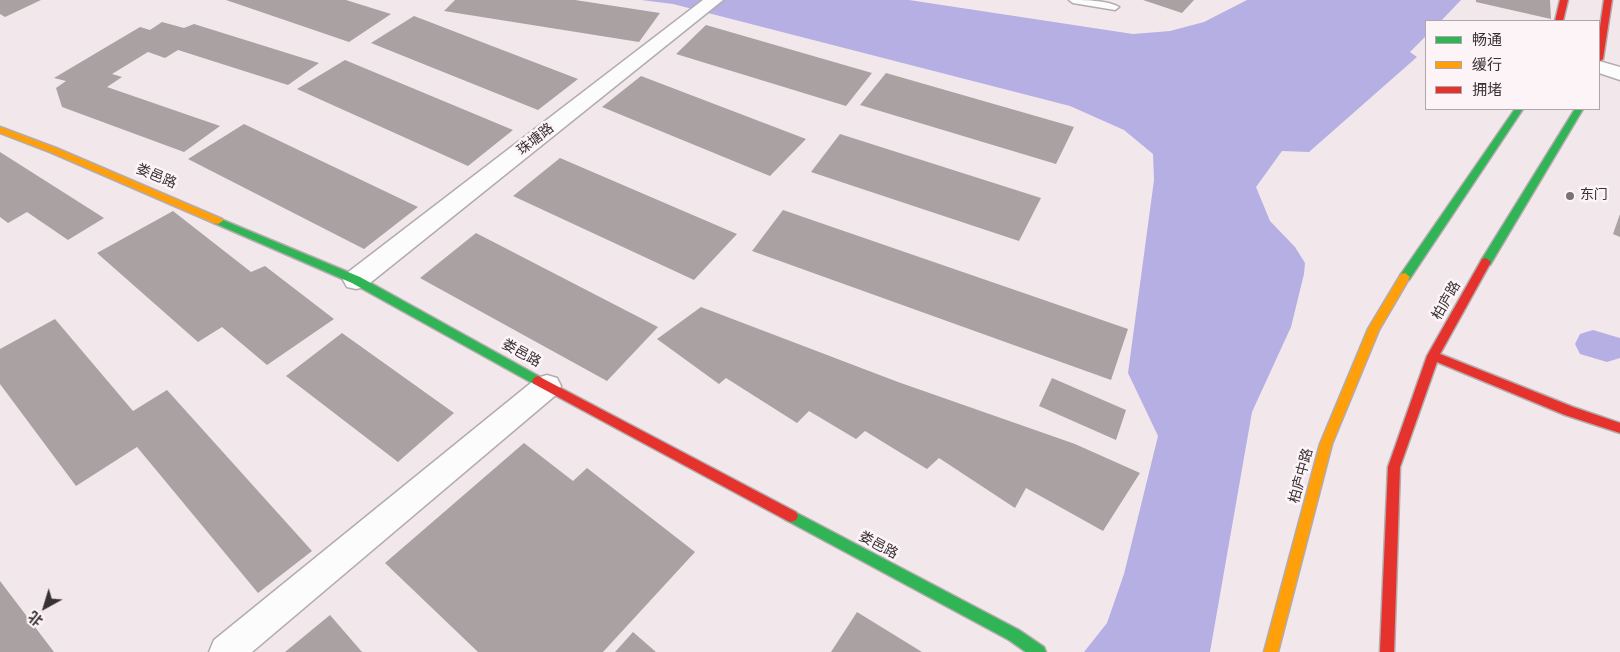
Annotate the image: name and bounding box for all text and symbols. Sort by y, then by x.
legend [1425,20,1600,110]
text: 畅通 [1472,29,1502,51]
text: 缓行 [1472,54,1502,76]
text: 拥堵 [1472,79,1502,101]
street label: 珠塘路 [514,120,558,160]
street label: 娄邑路 [133,161,179,193]
place label: 东门 [1580,188,1608,204]
marker: 东门 [1564,190,1576,202]
street label: 柏庐路 [1429,279,1465,323]
street label: 娄邑路 [499,336,543,372]
street label: 柏庐中路 [1287,447,1317,505]
street label: 娄邑路 [856,529,900,563]
north arrow [20,582,70,632]
text: 北 [24,606,47,631]

